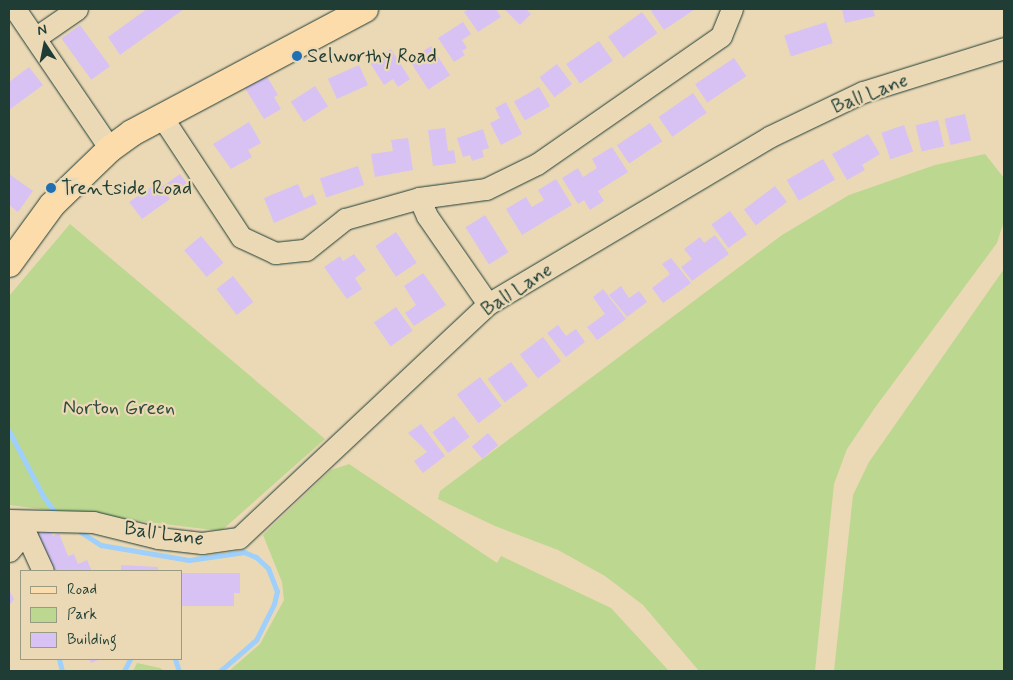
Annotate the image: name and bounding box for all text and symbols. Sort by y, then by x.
north arrow [20,20,70,70]
text: N [36,21,48,40]
place label: Selworthy Road [307,44,437,68]
marker: Selworthy Road [291,50,303,62]
street label: Ball Lane [828,68,912,120]
place label: Trentside Road [61,176,192,200]
marker: Trentside Road [45,182,57,194]
street label: Ball Lane [477,258,557,322]
park label: Norton Green [61,396,177,420]
street label: Ball Lane [123,517,205,551]
legend [20,570,182,660]
text: Road [67,580,97,600]
text: Park [67,605,97,625]
text: Building [67,630,117,650]

